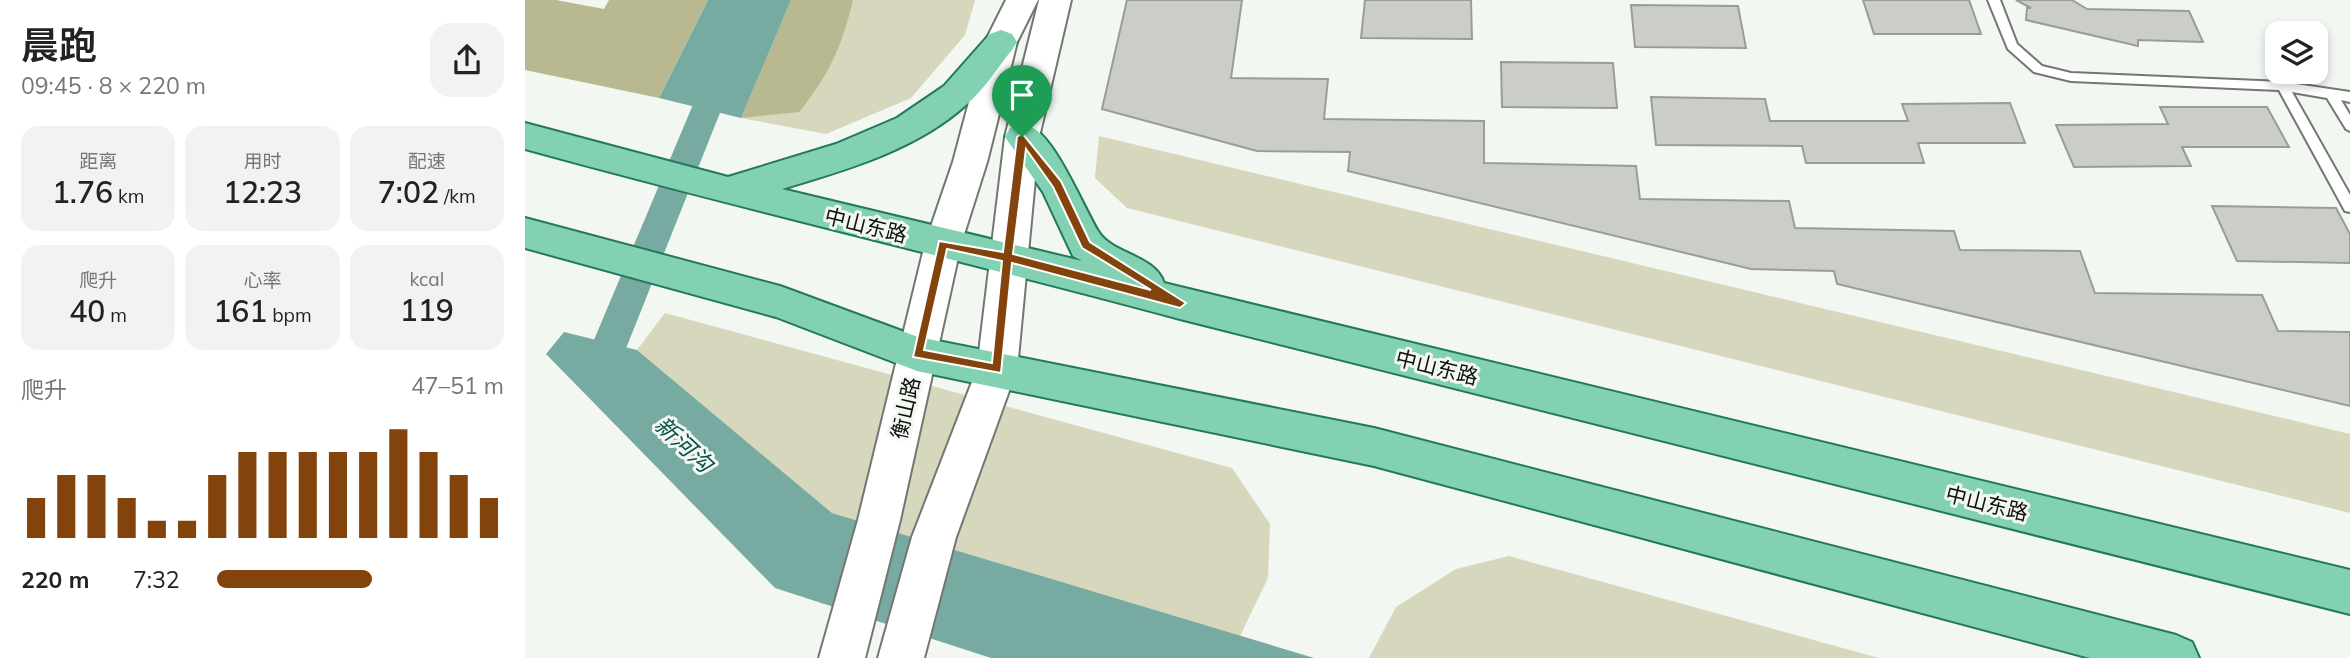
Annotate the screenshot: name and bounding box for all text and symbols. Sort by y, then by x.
text: 晨跑 [21,21,97,69]
map controls [2265,21,2328,84]
button: layers [2265,21,2328,84]
button: share [430,23,504,97]
pin [992,65,1052,137]
text: 09:45 · 8 × 220 m [21,71,206,100]
icon: arrive [1003,76,1041,114]
text: 距离 [79,149,117,173]
text: 用时 [243,149,282,173]
text: 配速 [408,149,446,173]
text: 1.76 [52,173,113,211]
text: 12:23 [223,173,302,211]
text: 7:02 [378,173,439,211]
text: km [113,184,144,208]
text: /km [439,184,476,208]
street label: 中山东路 [822,202,910,248]
text: kcal [409,267,444,291]
text: 爬升 [79,268,117,292]
text: 心率 [243,268,282,292]
text: 119 [400,291,454,329]
text: 40 [69,292,105,330]
text: 161 [213,292,267,330]
text: m [105,303,127,327]
text: bpm [267,303,312,327]
street label: 中山东路 [1393,344,1481,390]
text: 47–51 m [411,371,504,400]
street label: 衡山路 [885,374,925,442]
text: 爬升 [21,375,67,404]
water label: 新河沟 [649,410,721,480]
street label: 中山东路 [1943,480,2031,526]
text: 220 m [21,565,89,594]
text: 7:32 [133,565,180,594]

